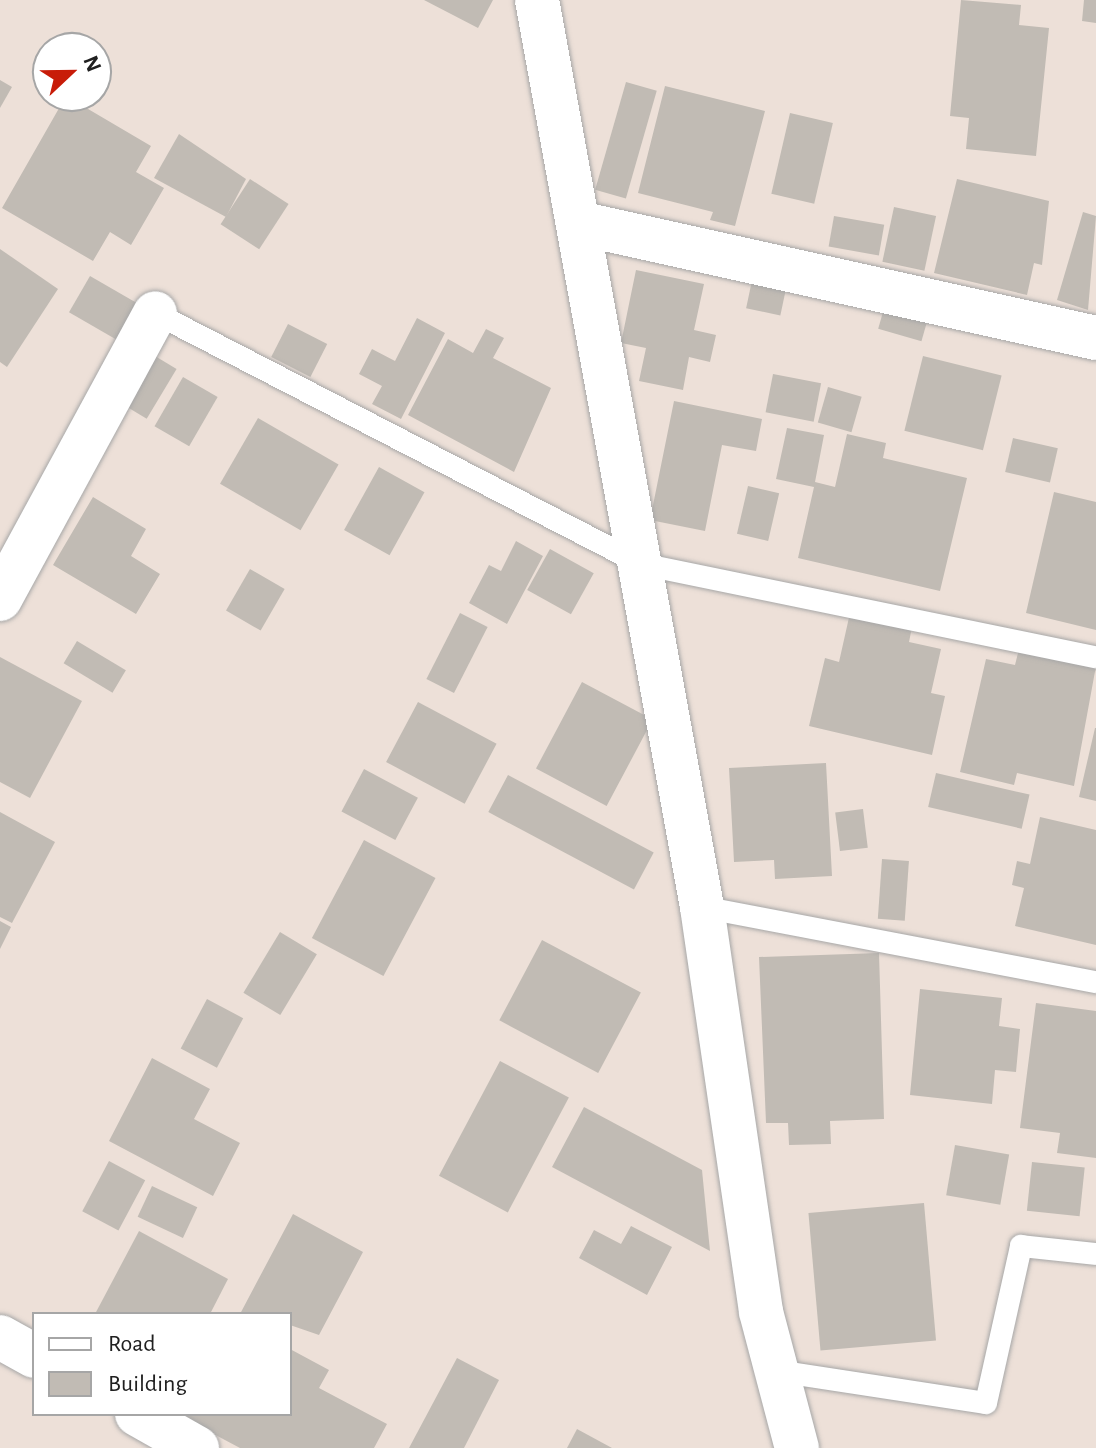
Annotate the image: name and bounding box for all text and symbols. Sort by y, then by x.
north arrow [32,32,112,112]
text: N [79,53,105,75]
legend [32,1312,292,1416]
text: Road [108,1332,156,1356]
text: Building [108,1372,187,1396]

